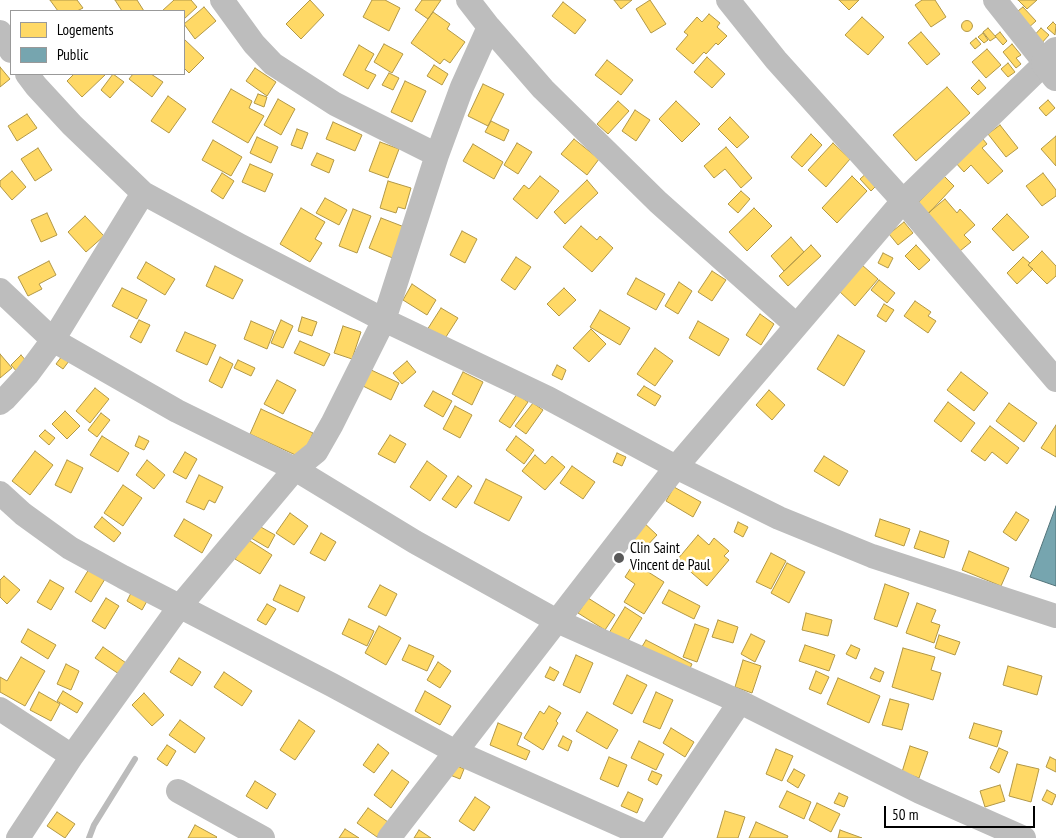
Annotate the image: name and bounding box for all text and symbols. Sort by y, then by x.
legend [10,10,185,75]
text: Logements [57,20,113,39]
text: Public [57,45,88,64]
place label: Clin Saint Vincent de Paul [630,540,710,575]
marker: Clin Saint Vincent de Paul [612,551,626,565]
scale bar [886,796,1037,828]
text: 50 m [892,805,918,824]

